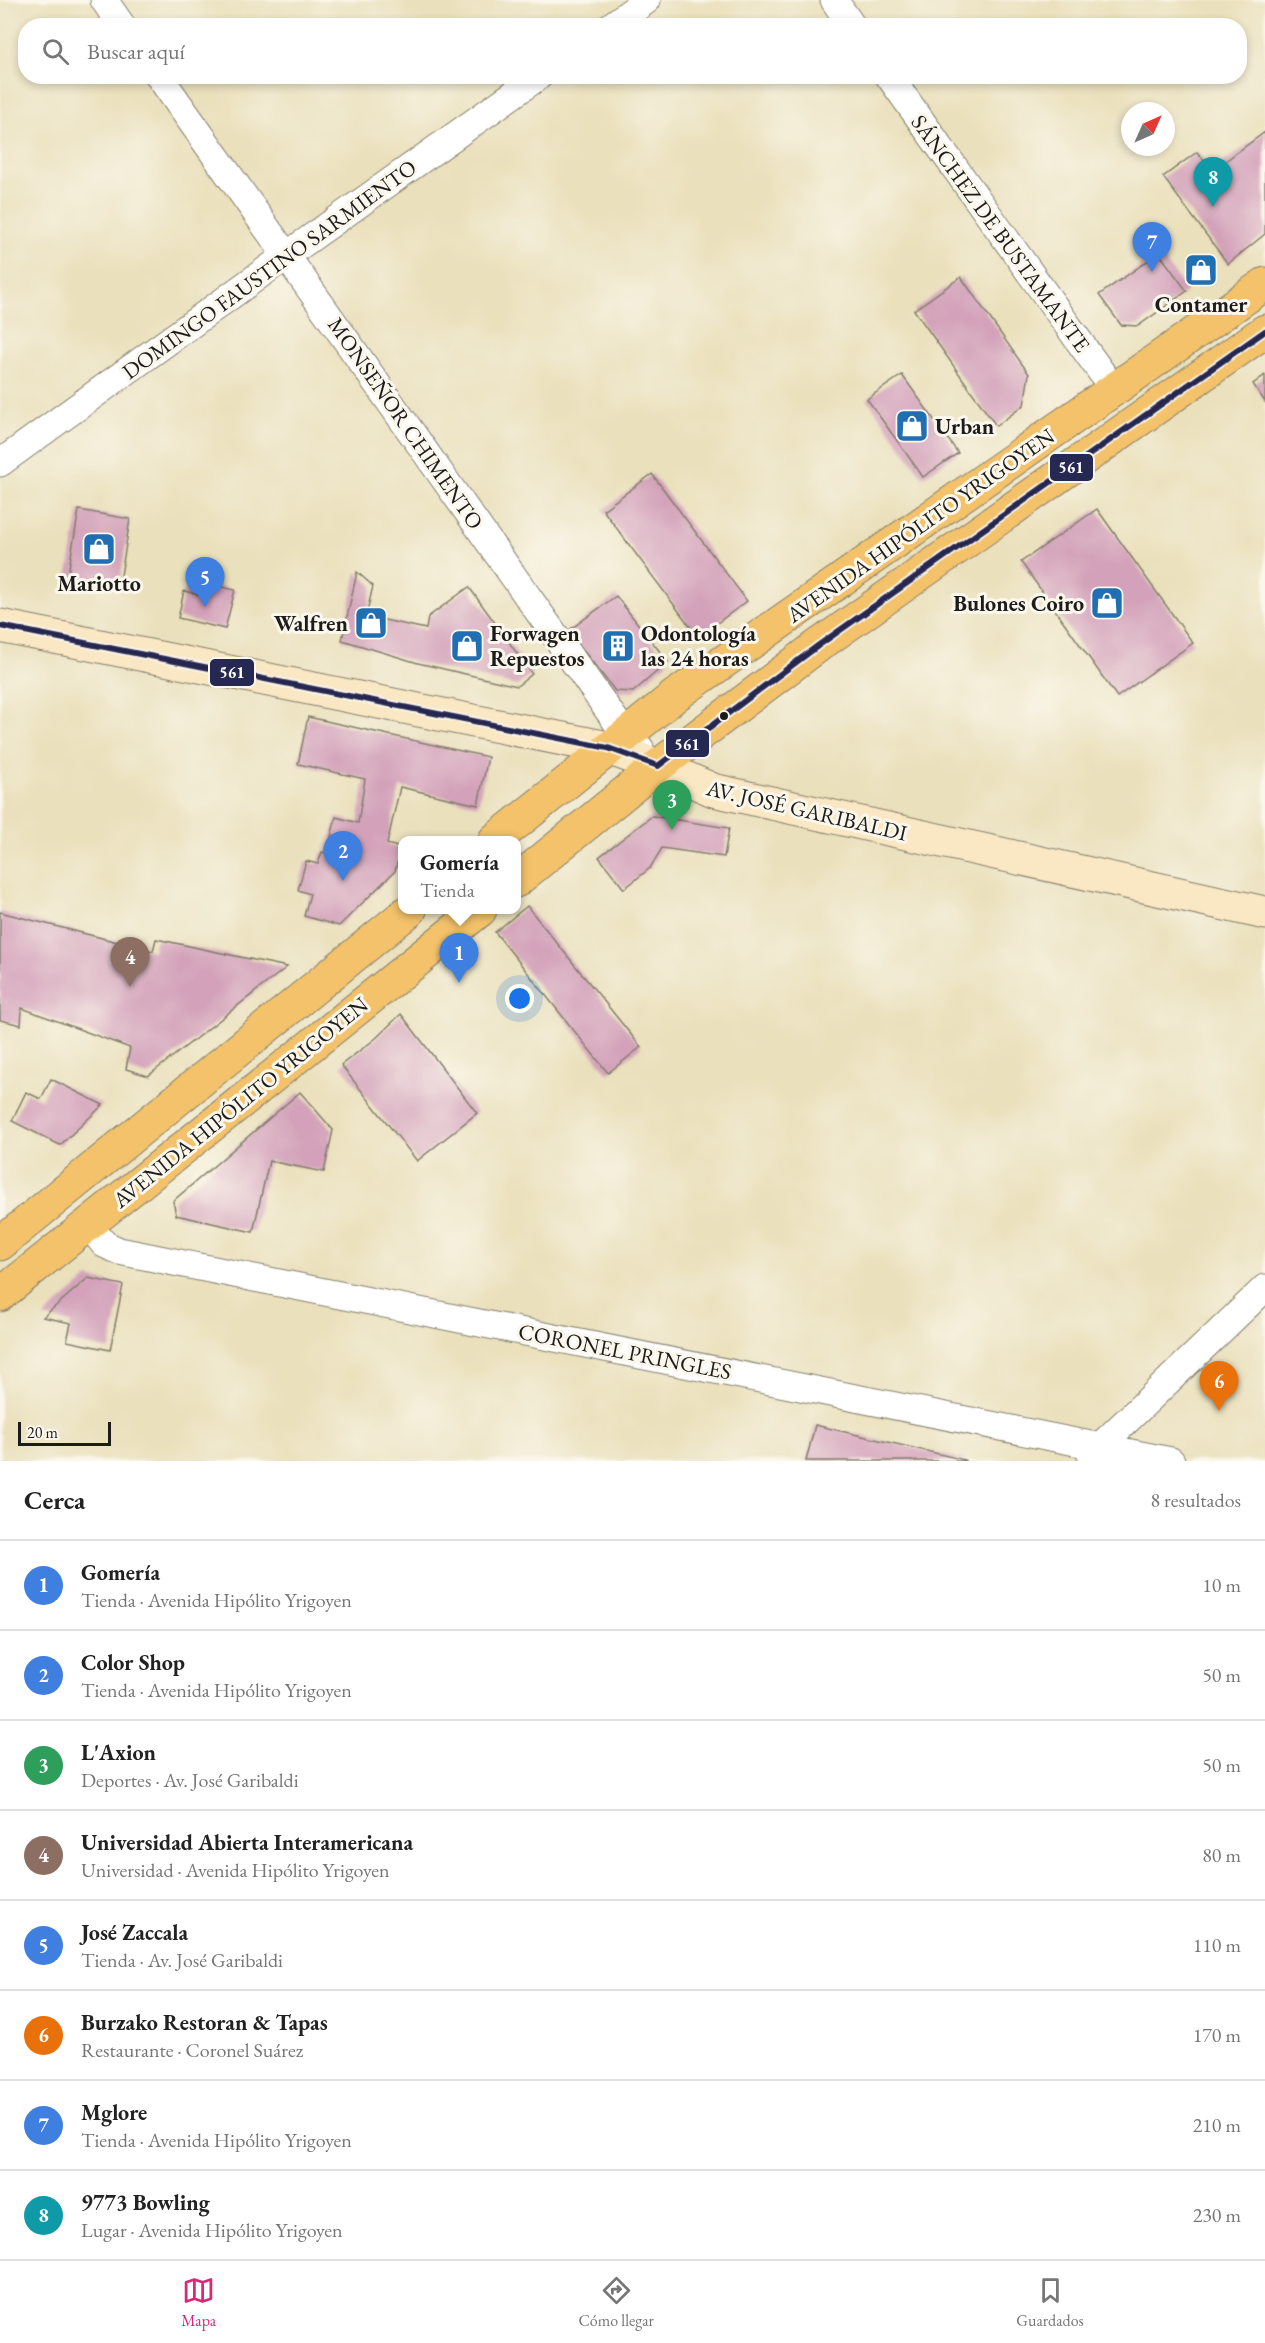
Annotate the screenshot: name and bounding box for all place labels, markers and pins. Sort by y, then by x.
pin: 8 [1194,158,1232,207]
pin: 7 [1132,222,1172,272]
shop icon: Contamer [1183,252,1219,288]
place label: Contamer [1155,290,1248,319]
shop icon: Urban [894,408,930,444]
place label: Urban [935,412,995,441]
shop icon: Mariotto [81,531,117,567]
pin: 5 [186,558,224,607]
place label: Mariotto [57,569,141,598]
shop icon: Bulones Coiro [1089,585,1125,621]
place label: Bulones Coiro [953,589,1084,618]
shop icon: Walfren [353,605,389,641]
place label: Walfren [274,609,349,638]
place label: Forwagen Repuestos [490,619,585,673]
place label: Odontología las 24 horas [641,619,756,673]
shop icon: Forwagen Repuestos [449,628,485,664]
building icon: Odontología las 24 horas [600,628,636,664]
unlabelled marker [718,710,730,722]
pin: 3 [652,780,692,830]
pin: 2 [324,832,362,881]
pin: 1 [440,934,478,983]
pin: 4 [110,938,150,987]
pin: 6 [1200,1362,1238,1411]

